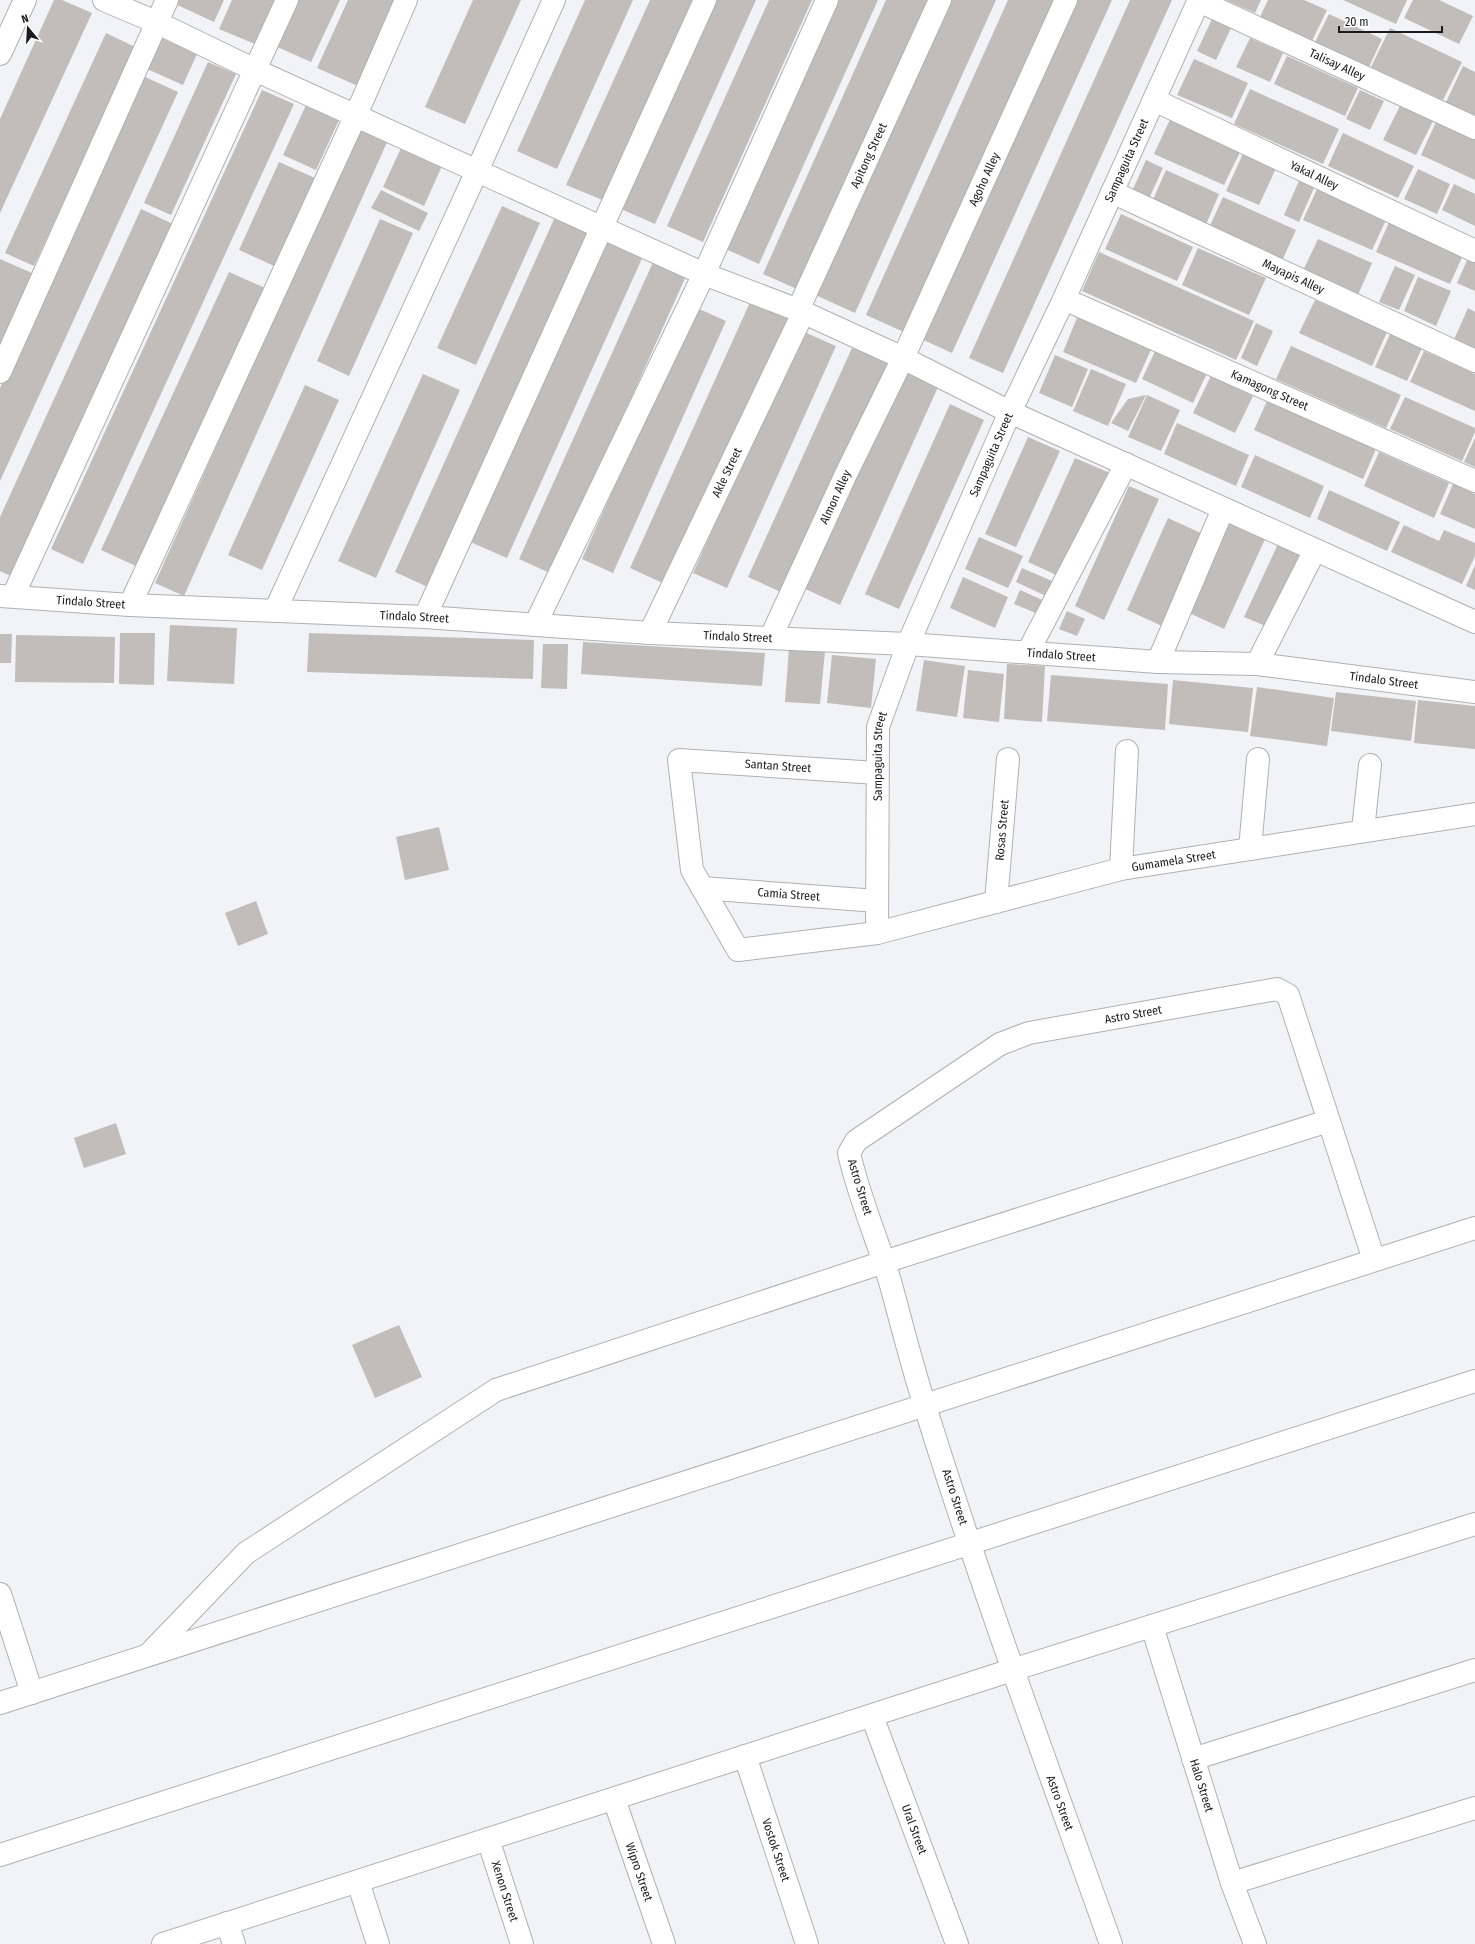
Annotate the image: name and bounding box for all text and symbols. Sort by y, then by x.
north arrow [8,8,48,48]
scale bar [1339,8,1442,34]
text: N [20,12,30,26]
text: 20 m [1345,15,1369,29]
street label: Talisay Alley [1307,46,1368,84]
street label: Sampaguita Street [1102,116,1152,204]
street label: Apitong Street [848,121,890,190]
street label: Agoho Alley [966,150,1003,208]
street label: Yakal Alley [1288,158,1341,193]
street label: Mayapis Alley [1260,256,1327,297]
street label: Kamagong Street [1229,367,1311,413]
street label: Sampaguita Street [967,411,1016,499]
street label: Akle Street [709,445,745,499]
street label: Almon Alley [817,467,854,526]
street label: Tindalo Street [56,593,126,612]
street label: Tindalo Street [380,608,449,626]
street label: Tindalo Street [703,628,773,645]
street label: Tindalo Street [1026,646,1096,664]
street label: Tindalo Street [1349,669,1419,692]
street label: Sampaguita Street [871,709,890,801]
street label: Santan Street [744,757,812,775]
street label: Rosas Street [992,799,1012,861]
street label: Gumamela Street [1131,847,1217,874]
street label: Camia Street [757,885,820,904]
street label: Astro Street [1104,1003,1163,1026]
street label: Astro Street [845,1157,875,1217]
street label: Astro Street [939,1467,971,1527]
street label: Halo Street [1187,1757,1216,1814]
street label: Astro Street [1044,1773,1076,1833]
street label: Ural Street [899,1802,930,1856]
street label: Vostok Street [759,1817,793,1883]
street label: Wipro Street [623,1841,656,1903]
street label: Xenon Street [489,1859,521,1924]

